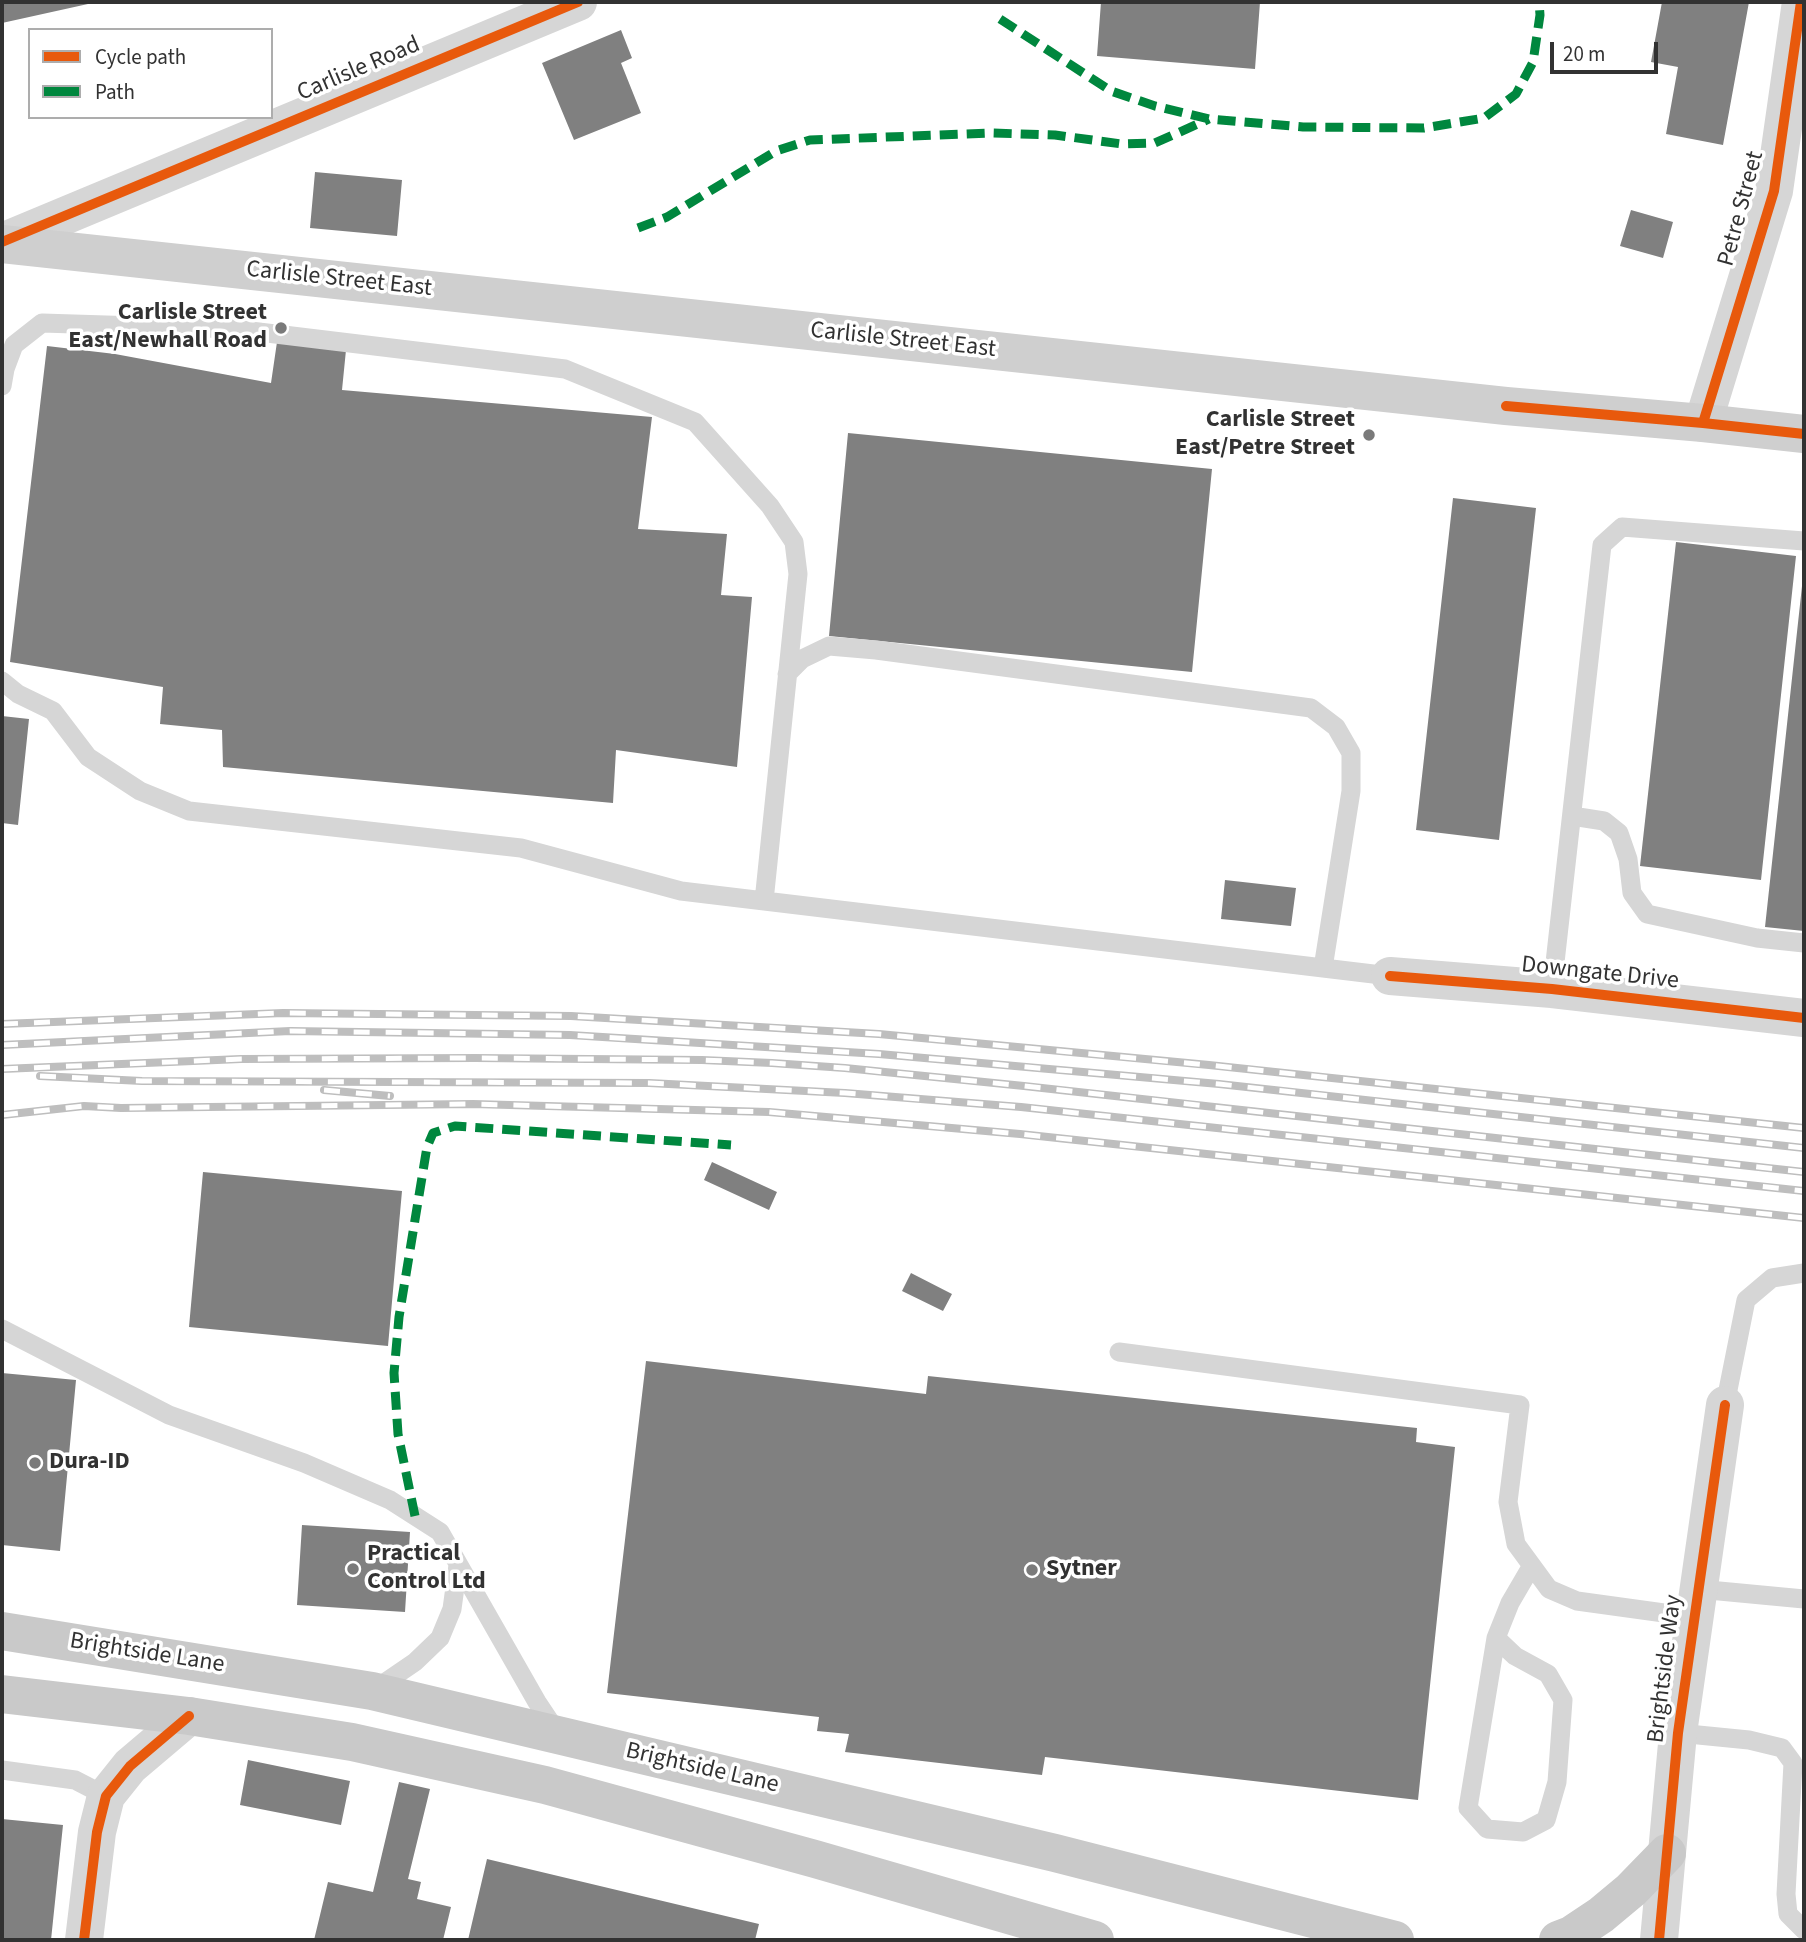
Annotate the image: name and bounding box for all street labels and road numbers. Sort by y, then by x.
street label: Carlisle Road [293,31,425,109]
street label: Petre Street [1713,148,1771,270]
street label: Carlisle Street East [245,256,433,304]
street label: Carlisle Street East [809,317,997,365]
street label: Downgate Drive [1520,951,1680,997]
street label: Brightside Way [1643,1593,1689,1745]
street label: Brightside Lane [68,1628,226,1680]
street label: Brightside Lane [623,1737,781,1801]

